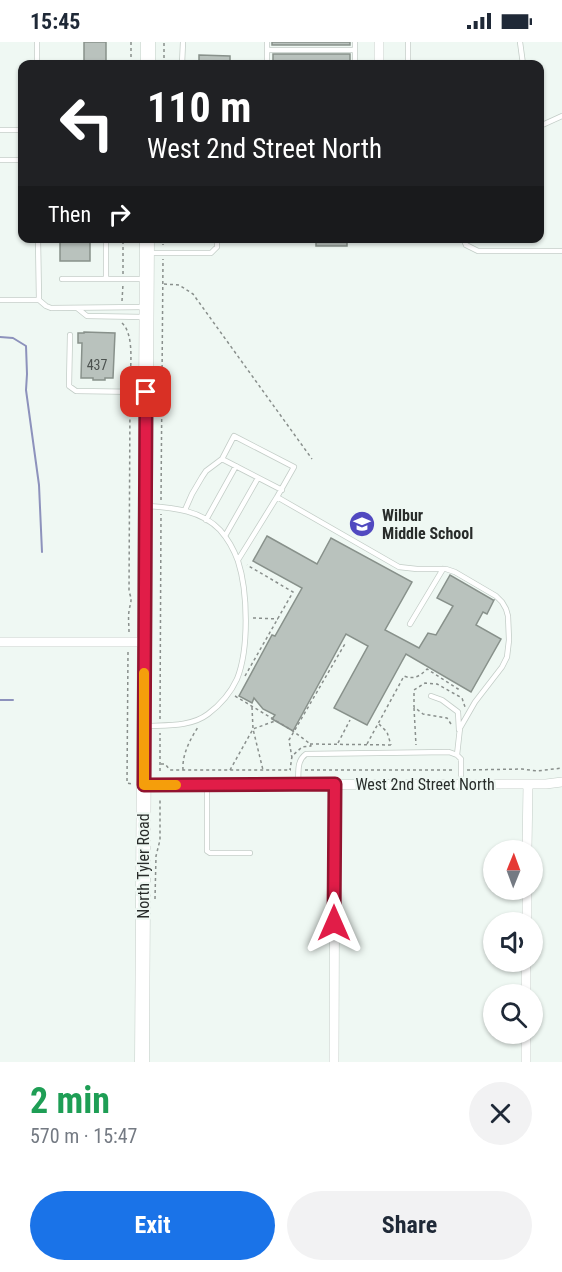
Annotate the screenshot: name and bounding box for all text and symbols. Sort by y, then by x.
text: 15:45 [30,9,81,34]
text: 110 m [147,83,252,132]
icon: left [48,84,126,162]
text: West 2nd Street North [147,133,382,165]
icon: right [103,198,136,231]
text: Then [48,202,91,227]
house number: 437 [87,357,107,373]
pin [120,366,171,417]
icon: arrive [129,375,162,408]
place label: Wilbur Middle School [382,506,473,543]
school or university icon: Wilbur Middle School [347,509,377,539]
street label: West 2nd Street North [355,775,495,794]
street label: North Tyler Road [134,813,153,919]
north arrow [483,840,543,900]
map controls [483,840,543,1044]
position arrow [302,891,366,955]
button: sound [483,912,543,972]
button: search [483,984,543,1044]
text: 2 min [30,1080,110,1122]
button: close [469,1082,532,1145]
text: 570 m · 15:47 [30,1124,137,1148]
button: Exit [30,1191,275,1260]
button: Share [287,1191,532,1260]

